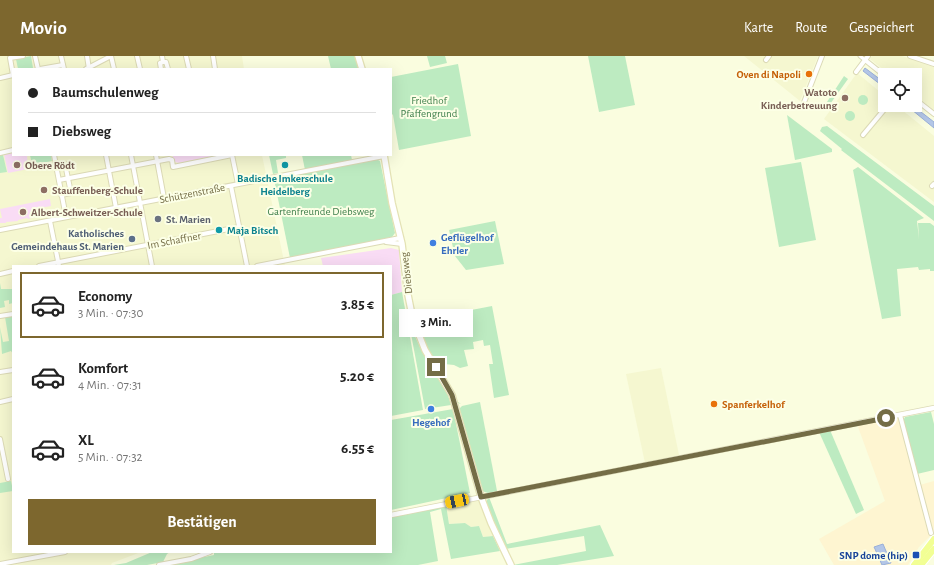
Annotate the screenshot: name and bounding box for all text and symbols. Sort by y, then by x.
text: Movio [20,19,67,38]
text: Karte [744,21,773,35]
text: Route [795,21,827,35]
text: Gespeichert [849,21,914,35]
map controls [878,68,922,112]
button: locate [878,68,922,112]
place label: Oven di Napoli [736,69,801,80]
marker: Oven di Napoli [804,69,814,79]
text: Baumschulenweg [52,85,159,100]
place label: Watoto Kinderbetreuung [761,87,838,111]
marker: Watoto Kinderbetreuung [840,93,850,103]
park label: Friedhof Pfaffengrund [401,95,458,119]
text: Diebsweg [52,124,111,139]
marker: Obere Rödt [12,160,22,170]
place label: Obere Rödt [25,160,75,171]
marker: Badische Imkerschule Heidelberg [280,160,290,170]
place label: Badische Imkerschule Heidelberg [237,173,333,197]
street label: Schützenstraße [158,182,226,205]
marker: Stauffenberg-Schule [39,185,49,195]
place label: Stauffenberg-Schule [52,185,143,196]
park label: Gartenfreunde Diebsweg [268,206,375,217]
marker: Albert-Schweitzer-Schule [18,207,28,217]
place label: Albert-Schweitzer-Schule [31,207,143,218]
marker: St. Marien [153,214,163,224]
place label: St. Marien [166,214,211,225]
marker: Maja Bitsch [214,225,224,235]
place label: Maja Bitsch [227,225,278,236]
place label: Katholisches Gemeindehaus St. Marien [11,228,124,252]
street label: Im Schaffner [146,230,202,251]
place label: Geflügelhof Ehrler [441,232,495,256]
marker: Katholisches Gemeindehaus St. Marien [127,234,137,244]
marker: Geflügelhof Ehrler [428,238,438,248]
street label: Diebsweg [399,251,414,294]
icon: car [30,287,66,323]
text: Economy [78,289,132,304]
text: 3.85 € [341,297,374,312]
text: 3 Min. · 07:30 [78,307,143,320]
callout: 3 Min. [399,309,473,337]
text: 3 Min. [420,316,452,329]
route end [427,358,445,376]
icon: car [30,359,66,395]
text: Komfort [78,361,128,376]
text: 5.20 € [340,369,374,384]
text: 4 Min. · 07:31 [78,379,142,392]
marker: Spanferkelhof [709,399,719,409]
place label: Spanferkelhof [722,399,786,410]
marker: Hegehof [426,404,436,414]
route start [877,409,895,427]
place label: Hegehof [412,417,451,428]
icon: car [30,431,66,467]
text: XL [78,433,94,448]
text: 6.55 € [341,441,374,456]
text: 5 Min. · 07:32 [78,451,142,464]
car [444,493,470,509]
button: Bestätigen [28,499,376,545]
place label: SNP dome (hip) [839,550,908,561]
marker: SNP dome (hip) [911,550,921,560]

